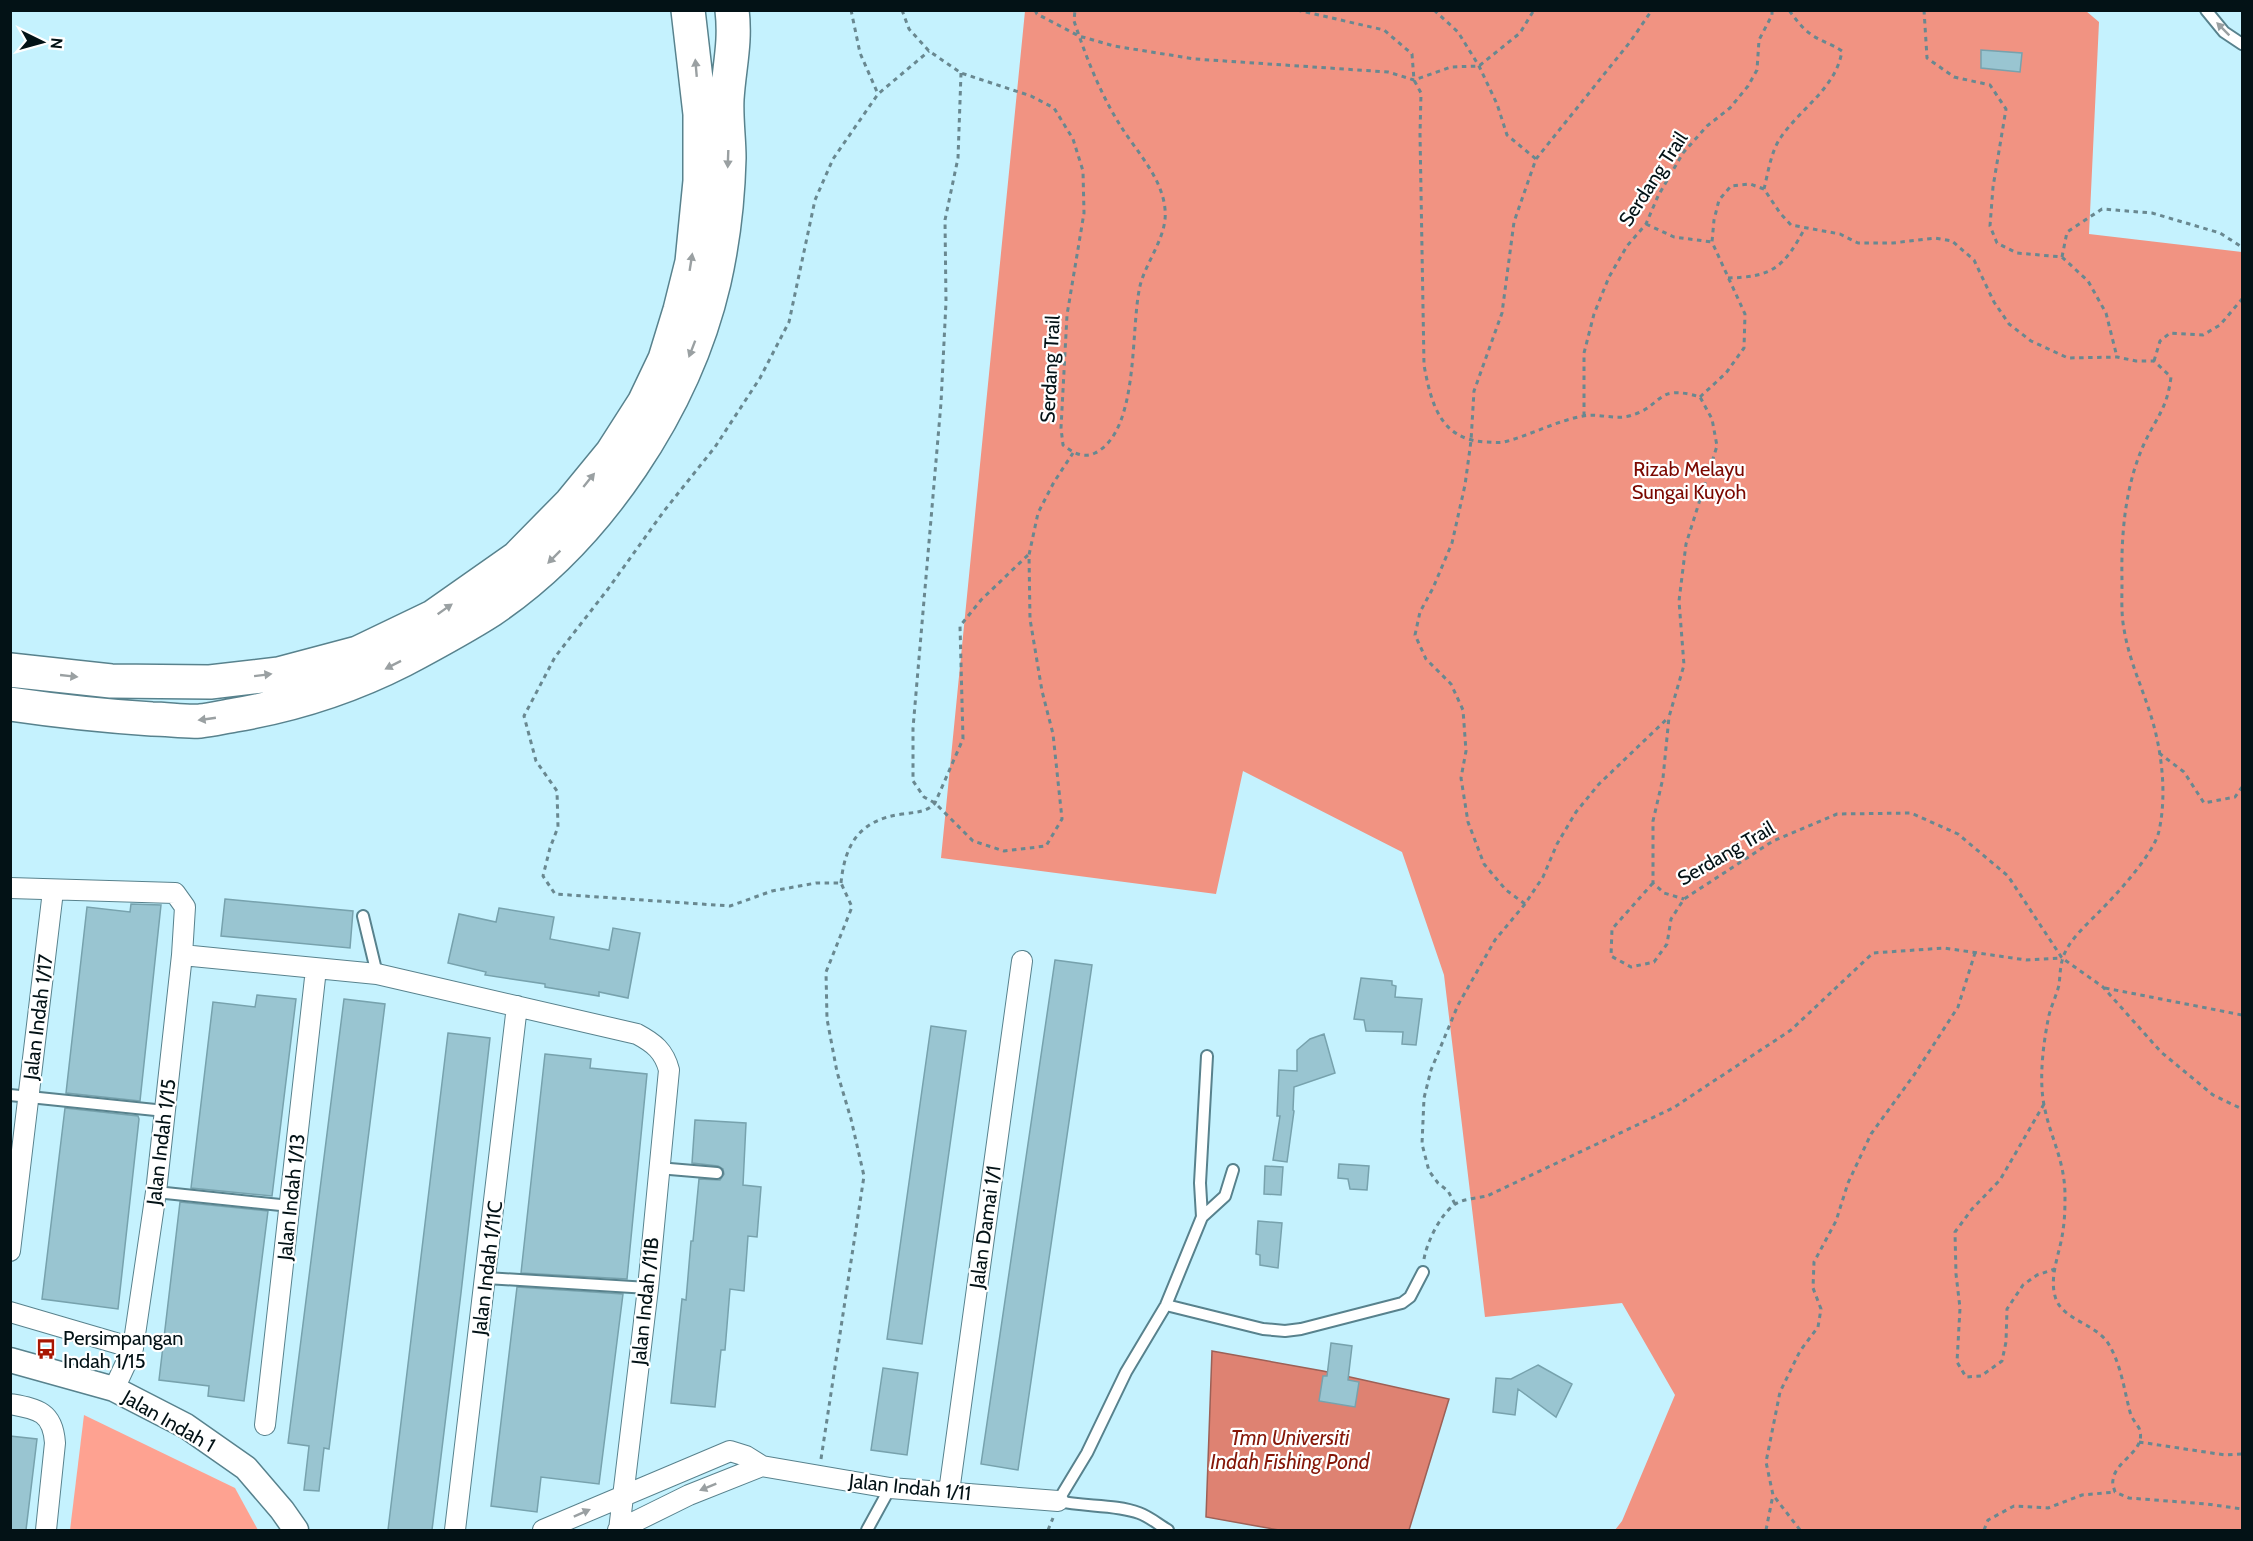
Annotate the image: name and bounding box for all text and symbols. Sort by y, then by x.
north arrow [12,12,72,72]
one-way arrow [2216,22,2230,36]
text: N [46,37,66,50]
one-way arrow [691,58,701,77]
street label: Serdang Trail [1614,127,1693,231]
one-way arrow [724,150,733,169]
one-way arrow [687,252,696,271]
street label: Serdang Trail [1035,314,1065,424]
one-way arrow [687,341,697,359]
park label: Rizab Melayu Sungai Kuyoh [1632,457,1746,504]
one-way arrow [583,472,596,488]
one-way arrow [547,549,561,564]
one-way arrow [436,603,452,615]
one-way arrow [384,660,401,670]
one-way arrow [59,671,78,681]
one-way arrow [254,671,273,680]
one-way arrow [197,715,216,724]
street label: Serdang Trail [1673,815,1779,890]
street label: Jalan Indah 1/17 [18,953,58,1082]
street label: Jalan Indah 1/15 [141,1078,181,1207]
street label: Jalan Indah 1/13 [272,1133,310,1262]
street label: Jalan Damai 1/1 [964,1164,1006,1291]
street label: Jalan Indah 1/11C [467,1200,507,1337]
street label: Jalan Indah /11B [626,1236,664,1367]
place label: Persimpangan Indah 1/15 [63,1326,183,1373]
bus stop icon: Persimpangan Indah 1/15 [34,1337,58,1361]
street label: Jalan Indah 1 [117,1384,220,1457]
water label: Tmn Universiti Indah Fishing Pond [1210,1425,1371,1474]
street label: Jalan Indah 1/11 [847,1469,972,1505]
one-way arrow [699,1483,717,1492]
one-way arrow [574,1508,592,1518]

